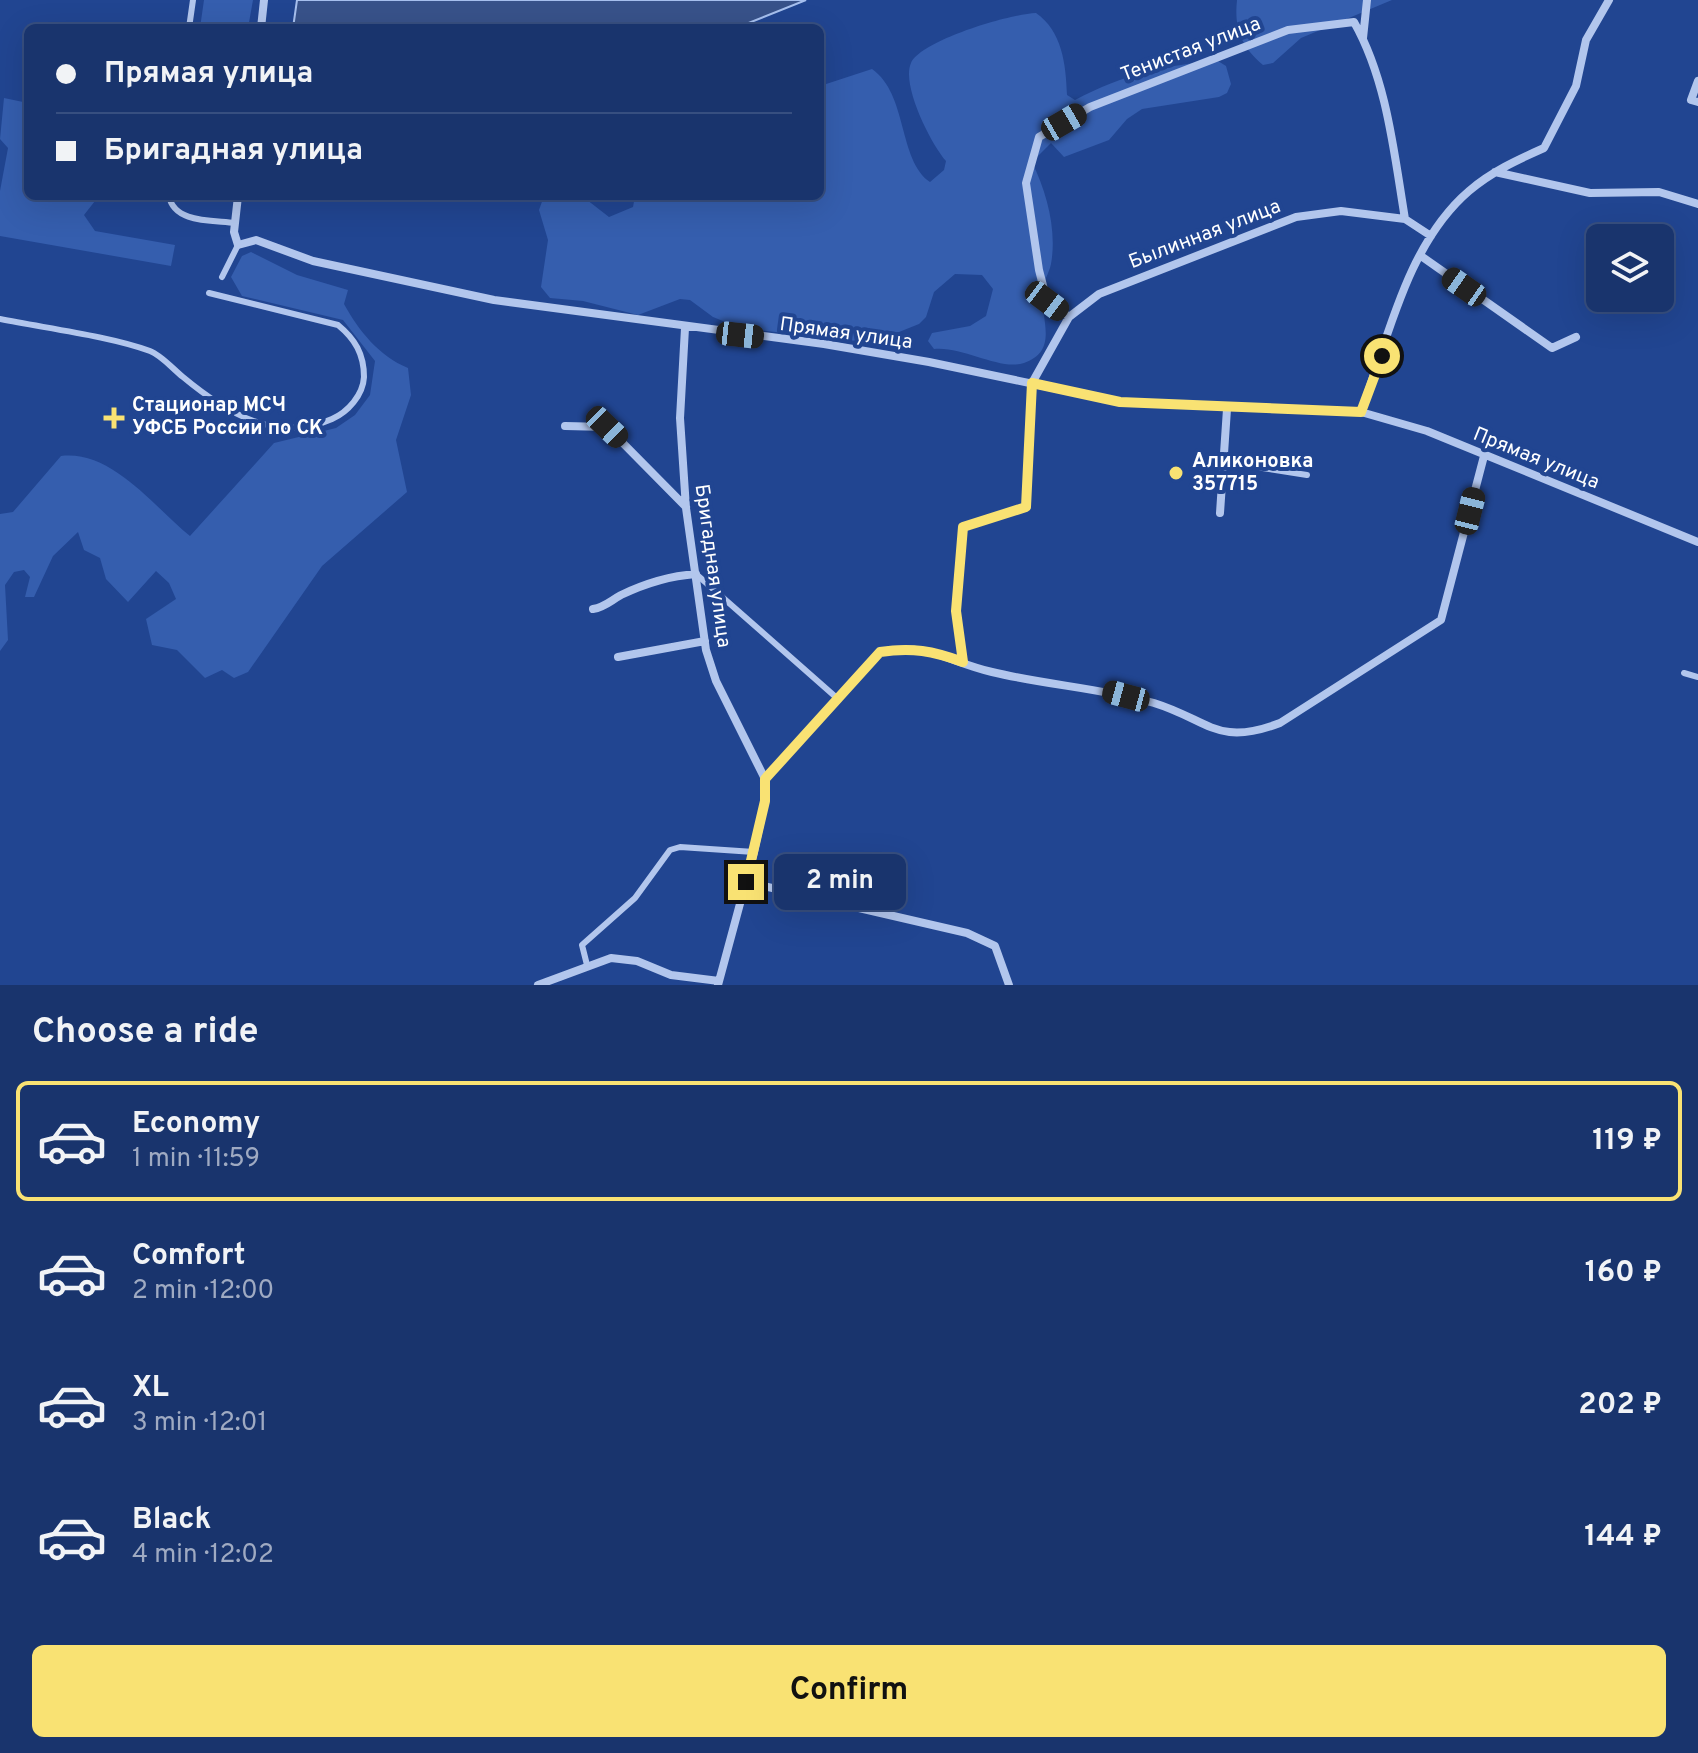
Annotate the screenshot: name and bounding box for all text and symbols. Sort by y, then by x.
street label: Тенистая улица [1117,11,1265,89]
text: Прямая улица [104,56,313,93]
car [1037,100,1091,144]
text: Бригадная улица [104,133,363,170]
street label: Былинная улица [1125,194,1285,276]
map controls [1586,224,1674,312]
button: layers [1586,224,1674,312]
car [1437,263,1491,311]
car [1021,277,1073,325]
street label: Прямая улица [778,312,914,356]
car [715,321,765,349]
route start [1364,338,1400,374]
place label: Стационар МСЧ УФСБ России по СК [132,393,323,442]
car [581,402,633,452]
marker: Стационар МСЧ УФСБ России по СК [103,407,125,429]
street label: Прямая улица [1469,422,1603,496]
place label: Аликоновка 357715 [1192,449,1313,498]
marker: Аликоновка 357715 [1167,464,1185,482]
street label: Бригадная улица [688,483,736,649]
car [1453,485,1487,537]
car [1100,678,1152,714]
callout: 2 min [774,854,906,910]
route end [728,864,764,900]
text: 2 min [806,865,874,898]
text: Choose a ride [32,1010,258,1056]
icon: car [36,1105,108,1177]
text: Economy [132,1106,260,1143]
text: 119 ₽ [1592,1123,1662,1160]
text: 1 min · 11:59 [132,1143,260,1176]
icon: car [36,1237,108,1309]
text: Comfort [132,1238,245,1275]
text: 160 ₽ [1585,1255,1662,1292]
text: 2 min · 12:00 [132,1275,274,1308]
icon: car [36,1369,108,1441]
text: XL [132,1370,169,1407]
text: 202 ₽ [1578,1387,1662,1424]
text: 3 min · 12:01 [132,1407,267,1440]
icon: car [36,1501,108,1573]
text: Black [132,1502,211,1539]
text: 144 ₽ [1584,1519,1662,1556]
text: 4 min · 12:02 [132,1539,274,1572]
button: Confirm [32,1645,1666,1737]

